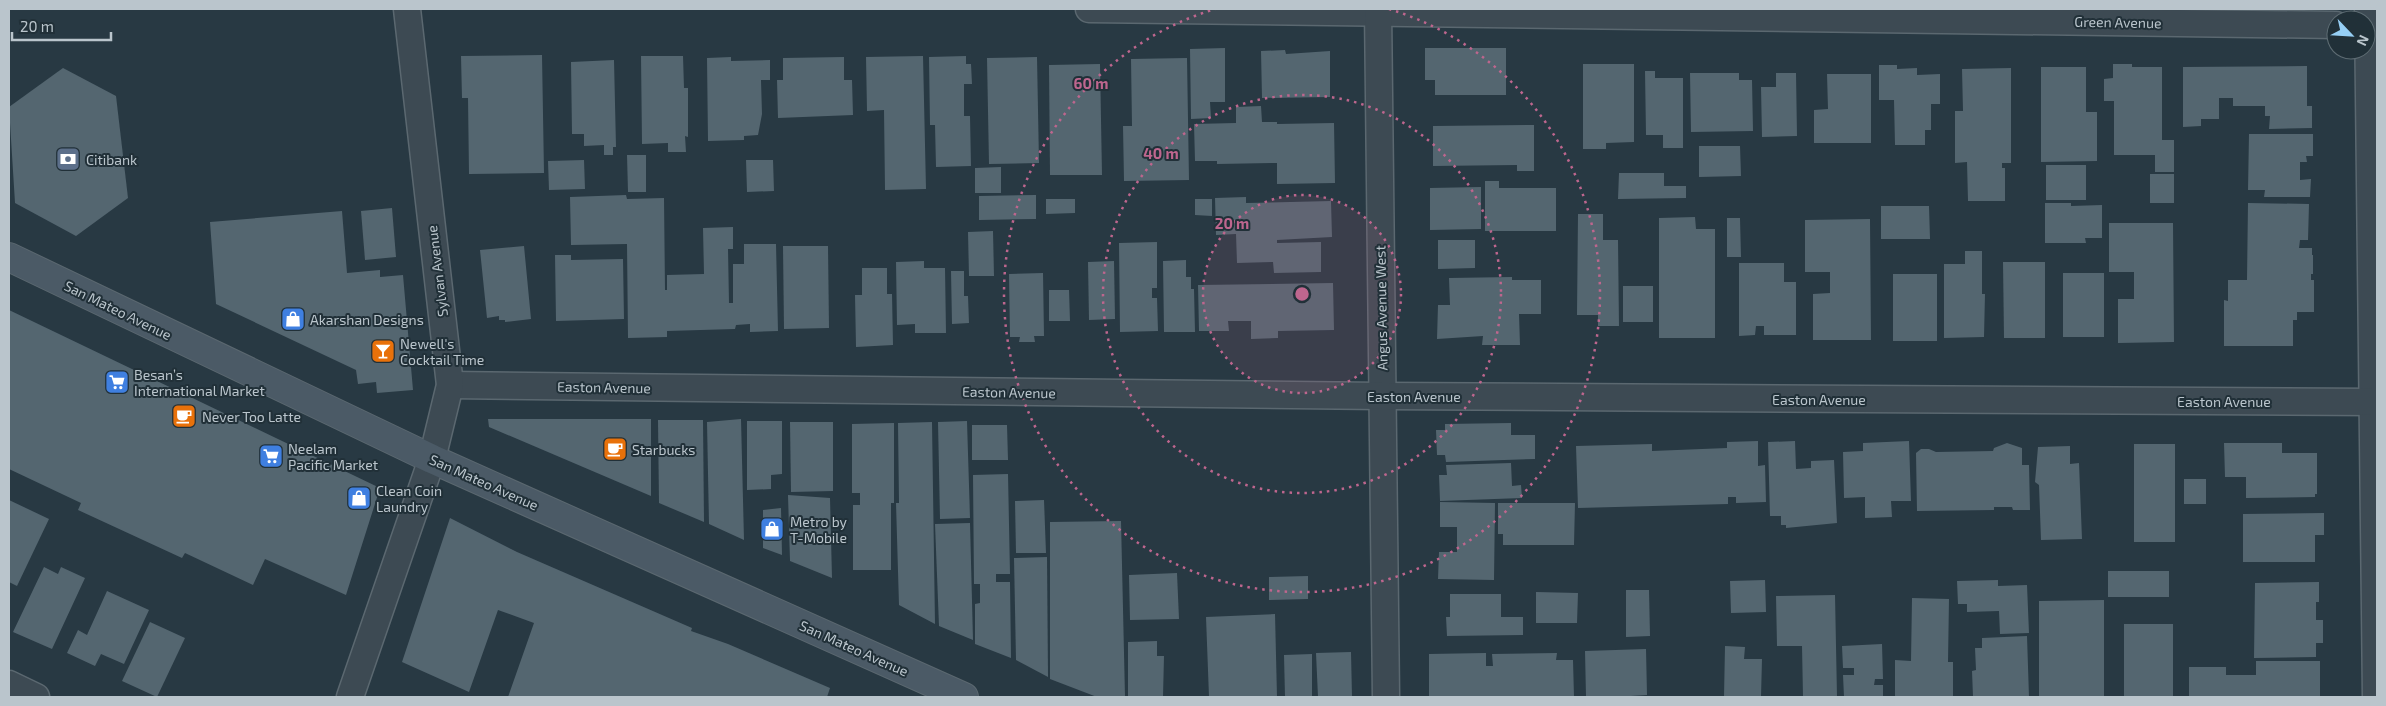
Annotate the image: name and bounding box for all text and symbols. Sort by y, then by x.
scale bar [12,10,111,42]
north arrow [2326,10,2376,60]
street label: Green Avenue [2074,13,2162,31]
text: 20 m [20,17,54,35]
text: N [2353,33,2373,49]
text: 60 m [1074,74,1108,92]
text: 40 m [1143,144,1179,162]
bank icon: Citibank [55,146,81,172]
place label: Citibank [86,151,137,168]
text: 20 m [1215,214,1249,232]
street label: Sylvan Avenue [423,224,451,318]
street label: Angus Avenue West [1371,245,1391,371]
street label: San Mateo Avenue [62,277,174,343]
centre of rings [1293,285,1311,303]
shop icon: Akarshan Designs [280,306,306,332]
place label: Akarshan Designs [310,311,424,328]
place label: Newell's Cocktail Time [400,335,484,368]
bar icon: Newell's Cocktail Time [370,338,396,364]
place label: Besan’s International Market [134,366,265,399]
supermarket icon: Besan’s International Market [104,369,130,395]
street label: Easton Avenue [557,378,651,396]
street label: Easton Avenue [962,383,1056,401]
street label: Easton Avenue [1367,388,1461,405]
street label: Easton Avenue [1772,391,1866,408]
street label: Easton Avenue [2177,393,2271,410]
cafe icon: Never Too Latte [171,403,197,429]
place label: Never Too Latte [202,408,301,425]
cafe icon: Starbucks [602,436,628,462]
place label: Neelam Pacific Market [288,440,378,473]
place label: Starbucks [632,441,695,458]
supermarket icon: Neelam Pacific Market [258,443,284,469]
street label: San Mateo Avenue [427,450,541,514]
place label: Clean Coin Laundry [376,482,442,515]
shop icon: Clean Coin Laundry [346,485,372,511]
place label: Metro by T-Mobile [790,513,848,546]
shop icon: Metro by T-Mobile [759,516,785,542]
street label: San Mateo Avenue [797,616,911,680]

